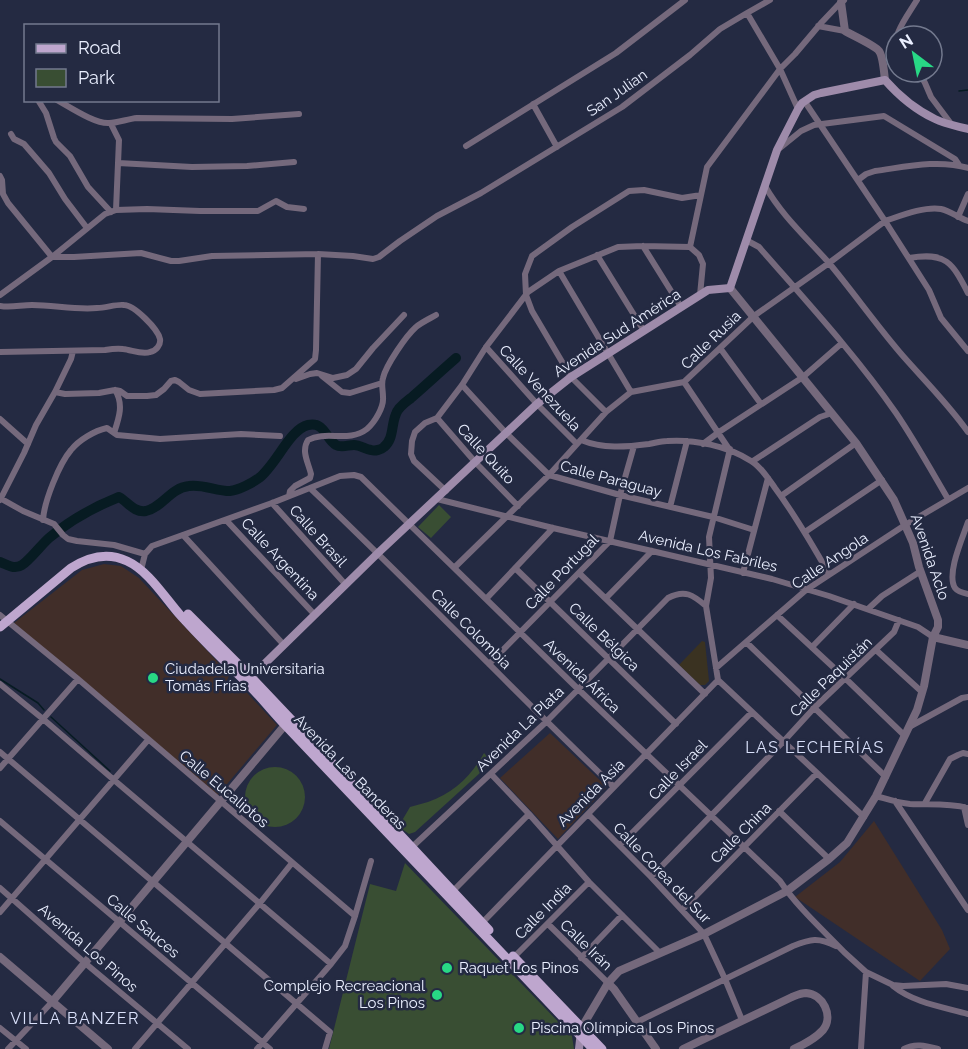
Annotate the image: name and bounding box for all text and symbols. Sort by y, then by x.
legend [24,24,219,102]
north arrow [884,24,944,84]
text: N [896,30,917,53]
text: Road [78,37,121,58]
street label: San Julian [583,66,651,120]
text: Park [78,67,115,88]
street label: Avenida Sud América [550,285,684,381]
street label: Calle Rusia [677,307,745,373]
street label: Calle Venezuela [495,341,585,435]
street label: Calle Quito [453,420,519,488]
street label: Calle Paraguay [558,457,664,501]
street label: Calle Brasil [285,501,351,571]
street label: Avenida Aclo [907,511,953,603]
street label: Calle Argentina [237,514,323,604]
street label: Avenida Los Fabriles [637,526,779,576]
street label: Calle Angola [788,529,872,593]
street label: Calle Portugal [521,530,603,614]
street label: Calle Colombia [427,585,515,673]
street label: Calle Bélgica [565,599,643,675]
street label: Calle Paquistán [786,633,876,721]
street label: Avenida África [540,635,624,717]
place label: Ciudadela Universitaria Tomás Frías [165,660,325,695]
marker: Ciudadela Universitaria Tomás Frías [146,671,160,685]
street label: Avenida La Plata [472,683,568,775]
street label: Avenida Las Banderas [290,711,410,833]
street label: Calle Israel [645,736,712,804]
district label: LAS LECHERÍAS [745,737,885,757]
street label: Calle Eucaliptos [176,746,272,832]
street label: Avenida Asia [554,756,628,830]
street label: Calle China [707,799,775,867]
street label: Calle Corea del Sur [609,819,715,928]
street label: Calle India [511,879,575,943]
street label: Calle Sauces [103,890,183,962]
street label: Avenida Los Pinos [35,900,141,996]
street label: Calle Irán [556,916,616,974]
place label: Raquet Los Pinos [459,959,579,977]
marker: Raquet Los Pinos [440,961,454,975]
place label: Complejo Recreacional Los Pinos [264,977,426,1012]
marker: Complejo Recreacional Los Pinos [430,988,444,1002]
district label: VILLA BANZER [10,1009,140,1028]
place label: Piscina Olímpica Los Pinos [531,1019,714,1037]
marker: Piscina Olímpica Los Pinos [512,1021,526,1035]

